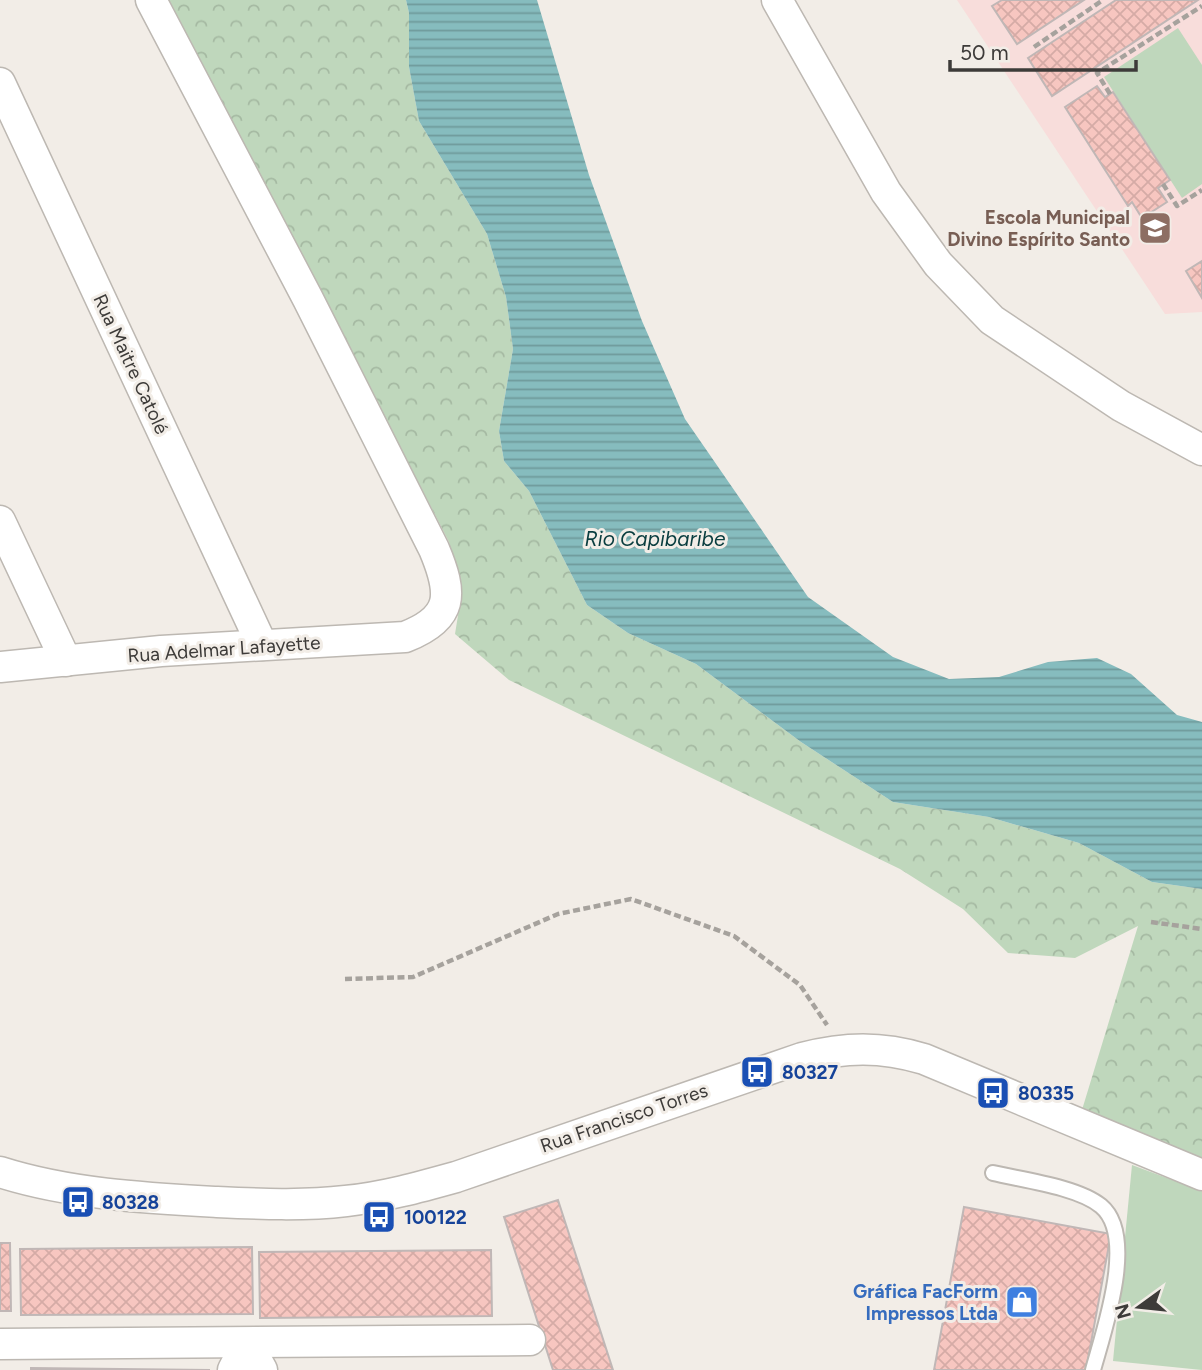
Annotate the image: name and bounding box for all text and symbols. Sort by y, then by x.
scale bar [950,28,1136,72]
text: 50 m [960,40,1009,65]
place label: Escola Municipal Divino Espírito Santo [947,206,1130,251]
school or university icon: Escola Municipal Divino Espírito Santo [1136,209,1174,247]
street label: Rua Maitre Catolé [88,290,174,438]
water label: Rio Capibaribe [585,526,726,551]
street label: Rua Adelmar Lafayette [127,631,321,667]
bus stop icon: 80327 [738,1053,776,1091]
place label: 80327 [782,1061,838,1084]
bus stop icon: 80335 [974,1074,1012,1112]
street label: Rua Francisco Torres [537,1078,711,1157]
place label: 80335 [1018,1082,1074,1105]
bus stop icon: 80328 [59,1183,97,1221]
place label: 80328 [102,1191,159,1214]
bus stop icon: 100122 [360,1198,398,1236]
place label: 100122 [404,1206,467,1229]
north arrow [1104,1272,1174,1342]
place label: Gráfica FacForm Impressos Ltda [853,1280,998,1325]
shop icon: Gráfica FacForm Impressos Ltda [1003,1283,1041,1321]
text: N [1110,1301,1136,1321]

